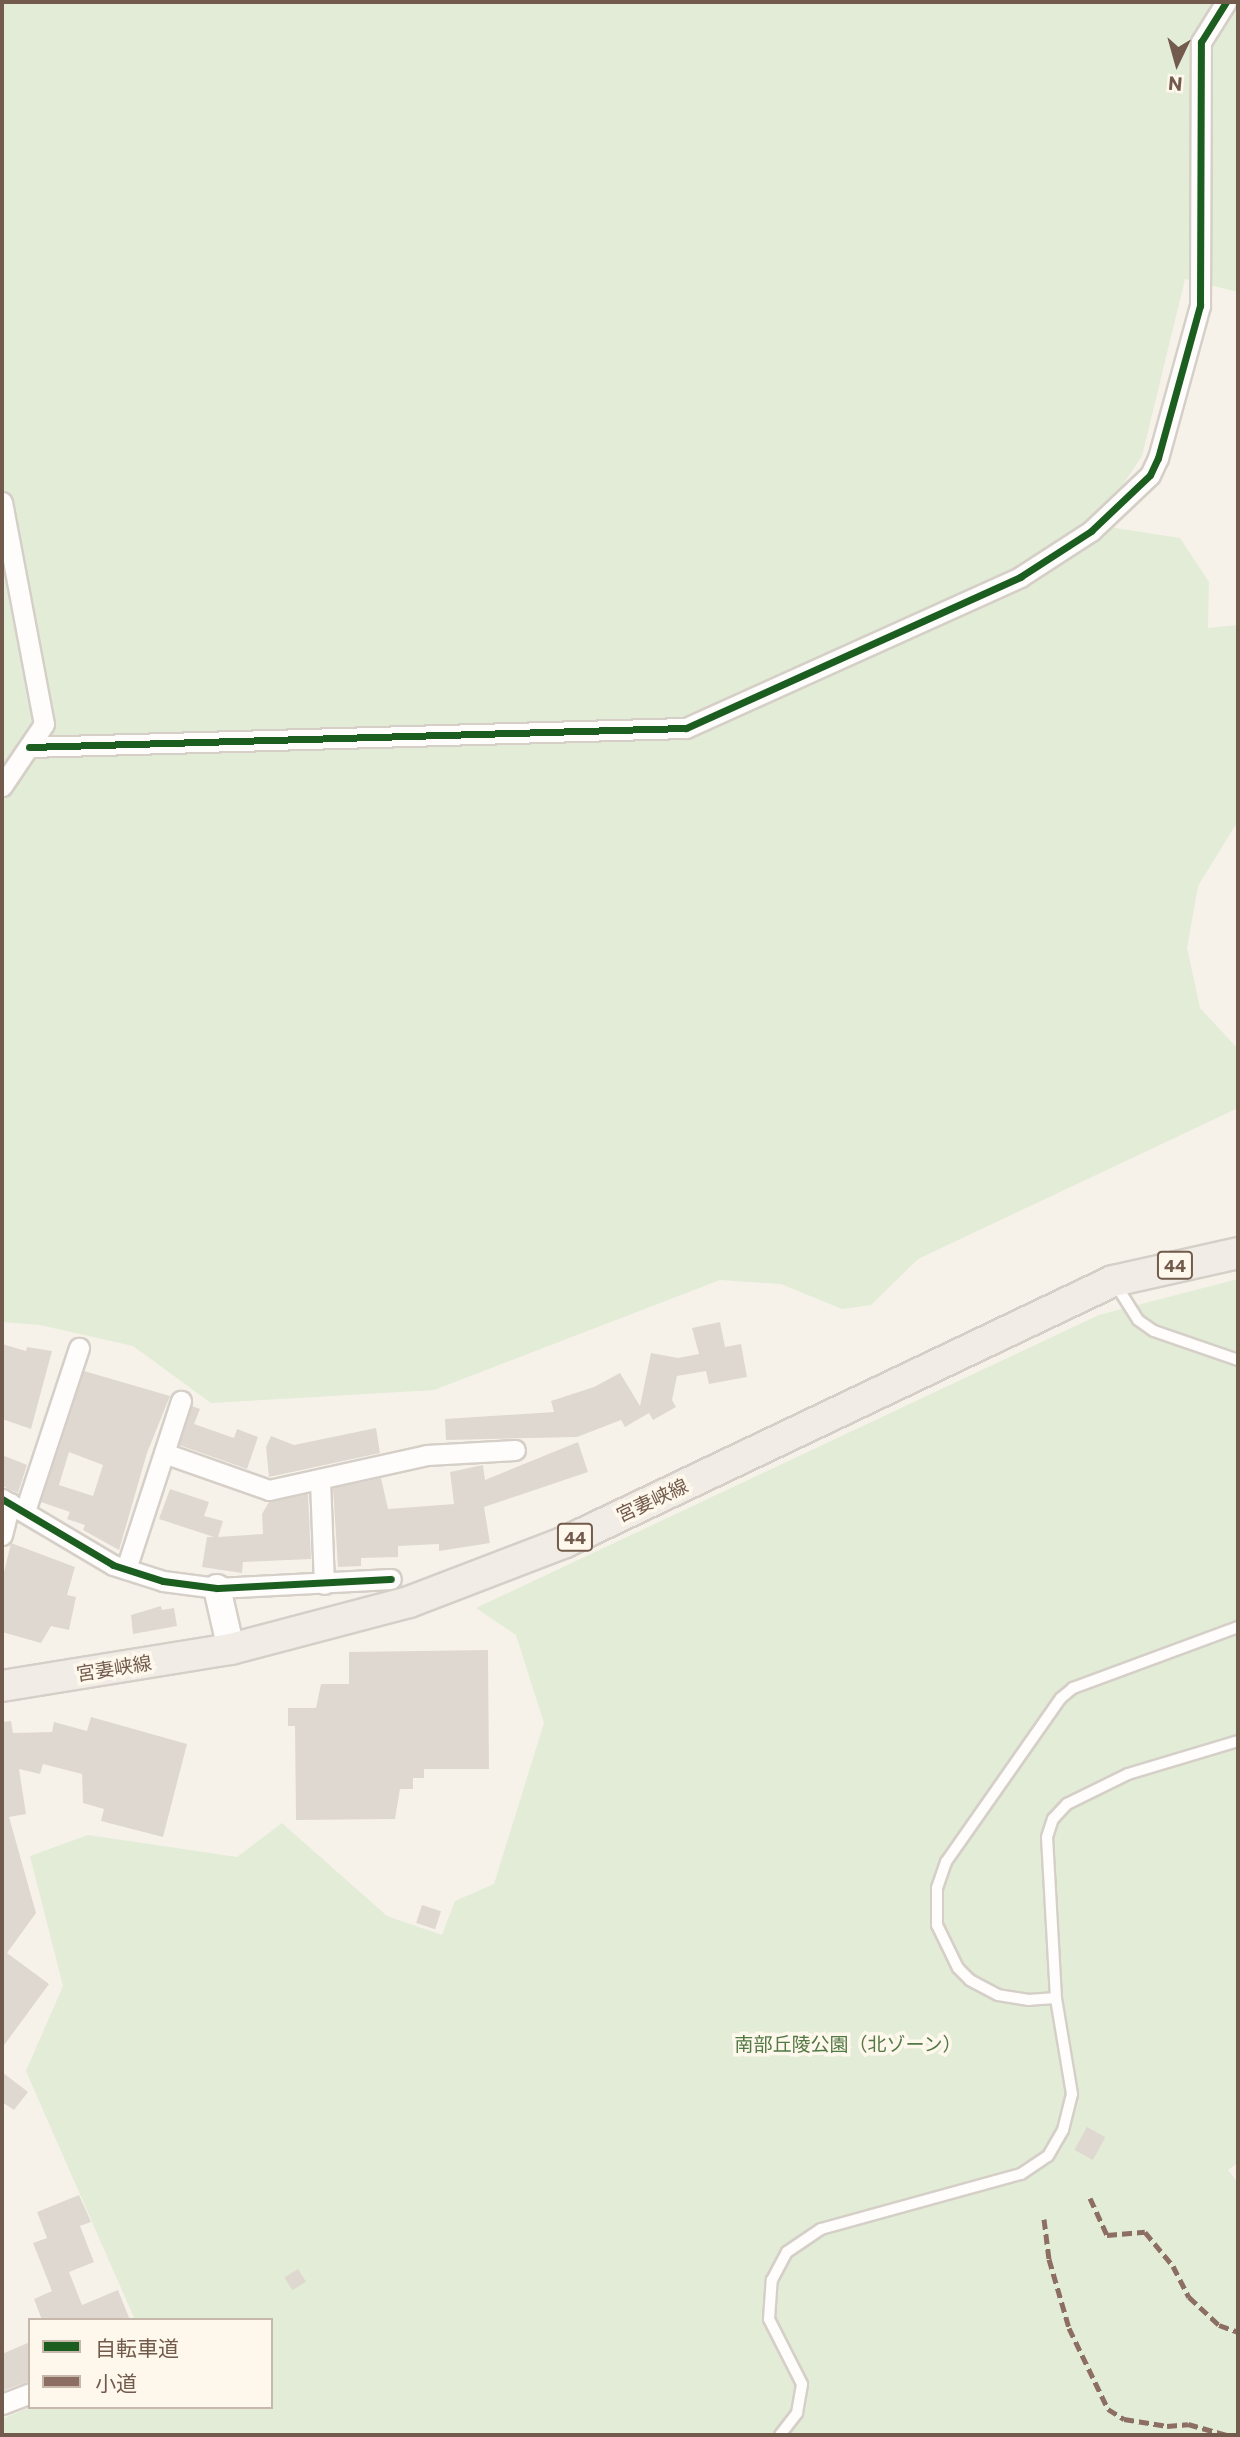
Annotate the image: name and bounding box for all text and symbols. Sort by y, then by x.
north arrow [1142,28,1212,98]
text: N [1167,72,1183,96]
road number: 44 [1156,1250,1194,1280]
street label: 宮妻峡線 [613,1474,691,1526]
road number: 44 [556,1522,594,1552]
street label: 宮妻峡線 [75,1651,153,1685]
park label: 南部丘陵公園（北ゾーン） [734,2033,962,2055]
legend [28,2318,273,2409]
text: 自転車道 [95,2335,179,2360]
text: 小道 [95,2370,137,2395]

